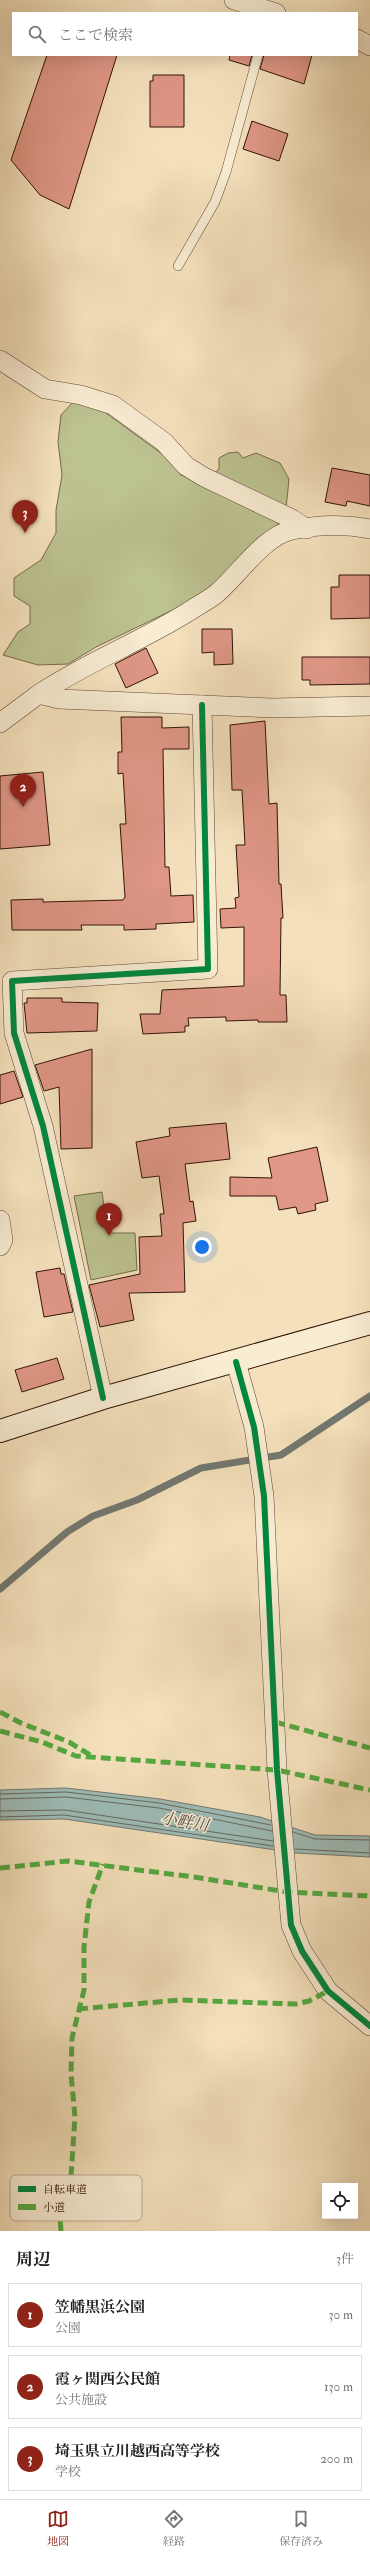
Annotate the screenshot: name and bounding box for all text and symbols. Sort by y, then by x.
search box [12,12,358,56]
icon: search [26,23,48,45]
text: ここで検索 [58,26,133,45]
pin: 3 [12,500,38,533]
pin: 2 [10,774,36,807]
pin: 1 [96,1203,122,1236]
your location [192,1237,212,1257]
water label: 小畔川 [159,1808,212,1836]
legend [10,2175,142,2221]
text: 自転車道 [43,2183,87,2196]
map controls [322,2183,358,2219]
button: locate [322,2183,358,2219]
text: 小道 [43,2201,65,2214]
text: 周辺 [16,2249,50,2270]
text: 3件 [336,2251,354,2267]
text: 笠幡黒浜公園 [55,2298,145,2317]
text: 1 [28,2307,32,2323]
text: 30 m [329,2307,353,2323]
text: 公園 [55,2320,81,2336]
text: 霞ヶ関西公民館 [55,2370,160,2389]
text: 2 [27,2379,33,2395]
text: 130 m [324,2379,353,2395]
text: 公共施設 [55,2392,107,2408]
text: 埼玉県立川越西高等学校 [55,2442,220,2461]
text: 3 [28,2451,33,2467]
text: 200 m [320,2451,353,2467]
text: 学校 [55,2464,81,2480]
tab: 地図 [47,2508,69,2548]
tab: 経路 [163,2508,185,2548]
tab: 保存済み [279,2508,323,2548]

